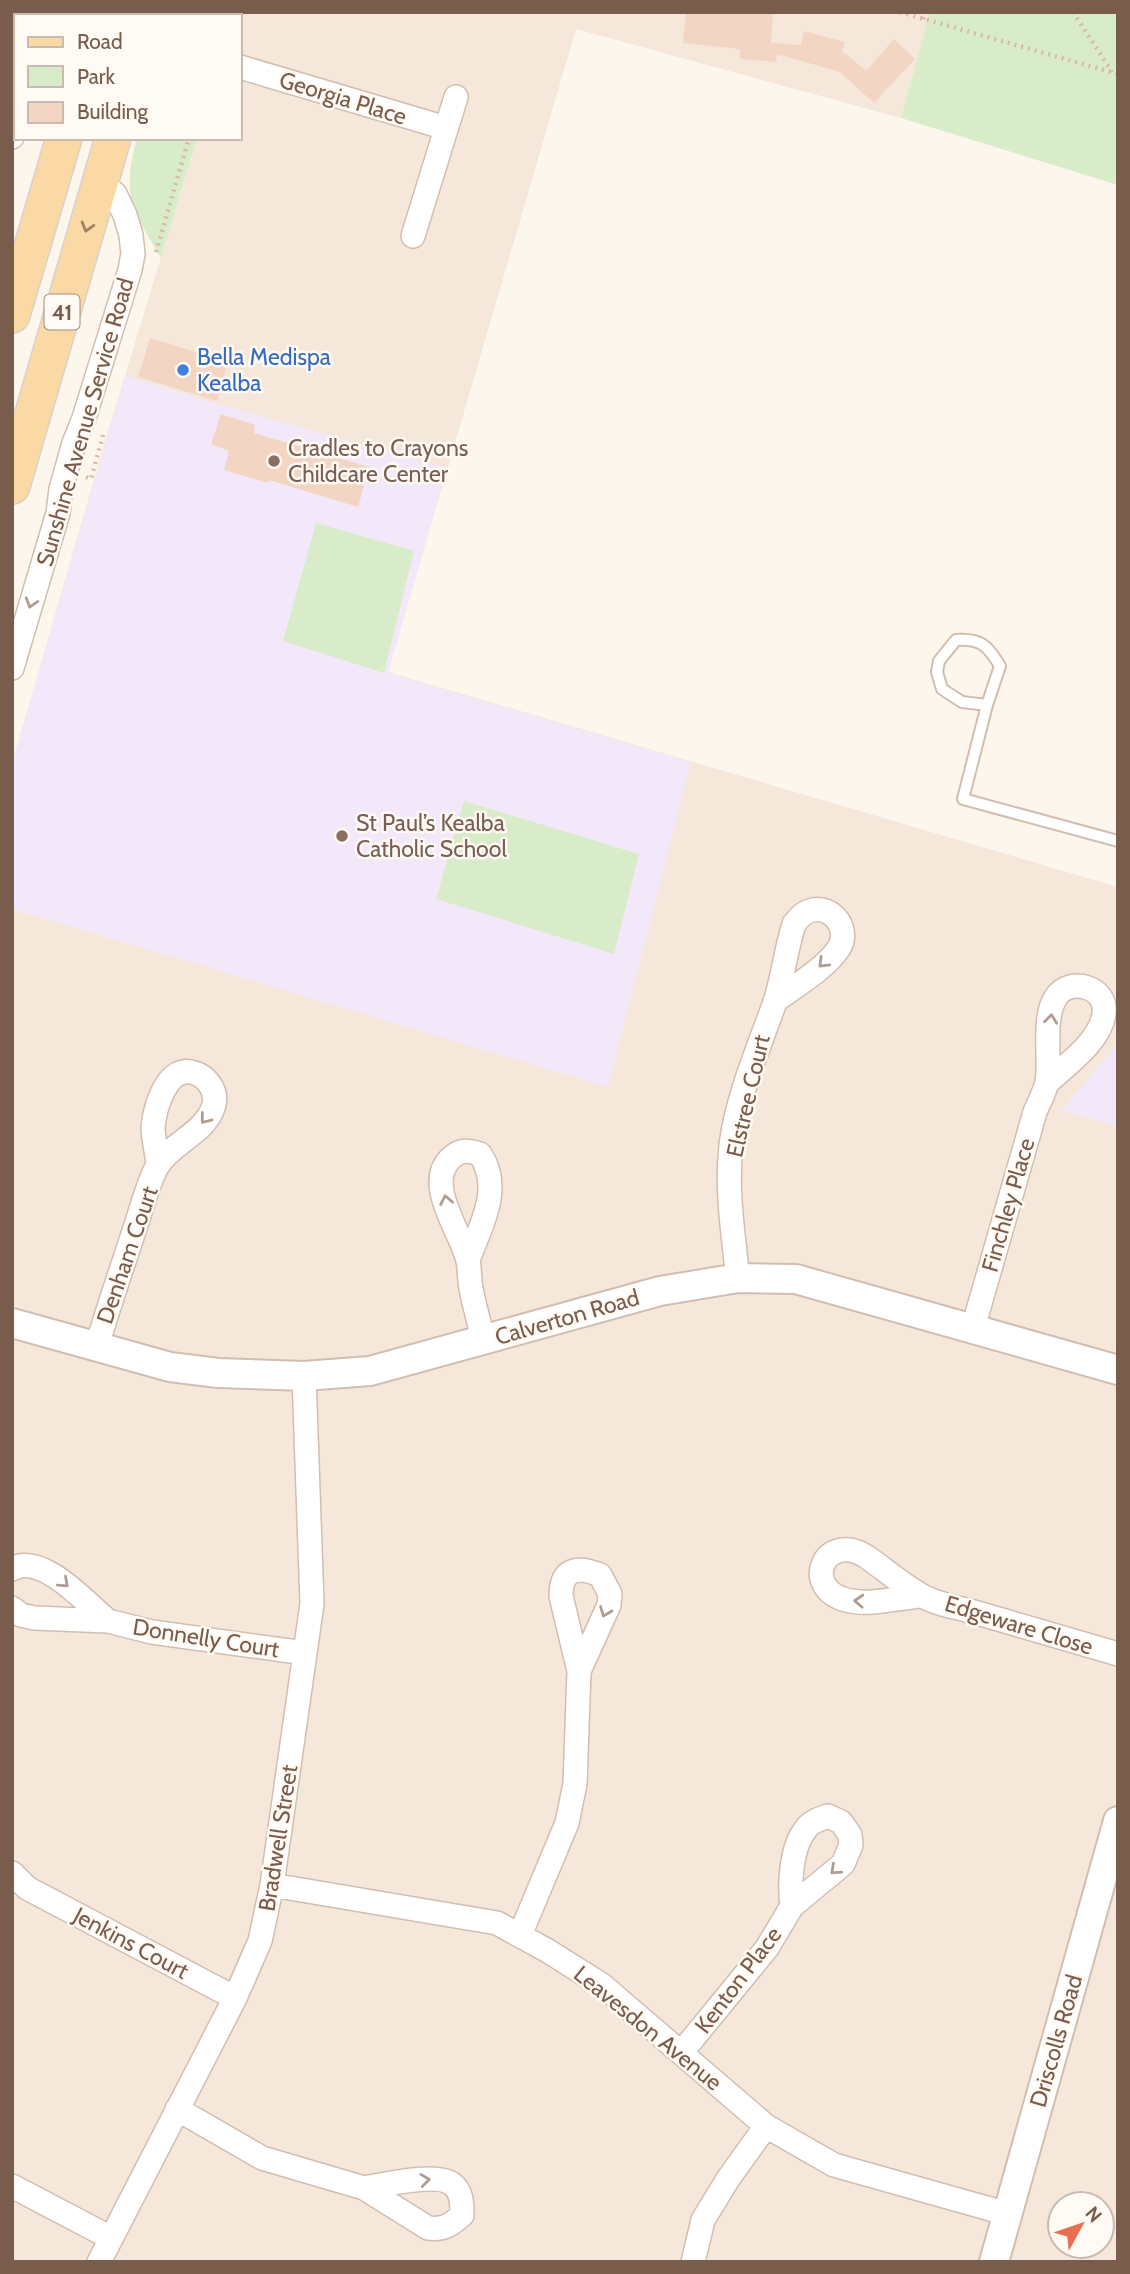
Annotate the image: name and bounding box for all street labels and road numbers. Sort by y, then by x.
street label: Georgia Place [276,65,410,131]
street label: Sunshine Avenue Service Road [30,275,140,569]
road number: 41 [44,294,80,330]
street label: Elstree Court [720,1032,776,1160]
street label: Finchley Place [976,1135,1041,1275]
street label: Denham Court [90,1182,164,1327]
street label: Calverton Road [492,1283,642,1351]
street label: Edgeware Close [942,1589,1097,1661]
street label: Donnelly Court [131,1613,281,1663]
street label: Bradwell Street [253,1762,303,1913]
street label: Jenkins Court [68,1900,194,1985]
street label: Kenton Place [689,1921,787,2039]
street label: Leavesdon Avenue [568,1960,728,2096]
street label: Driscolls Road [1024,1971,1088,2111]

